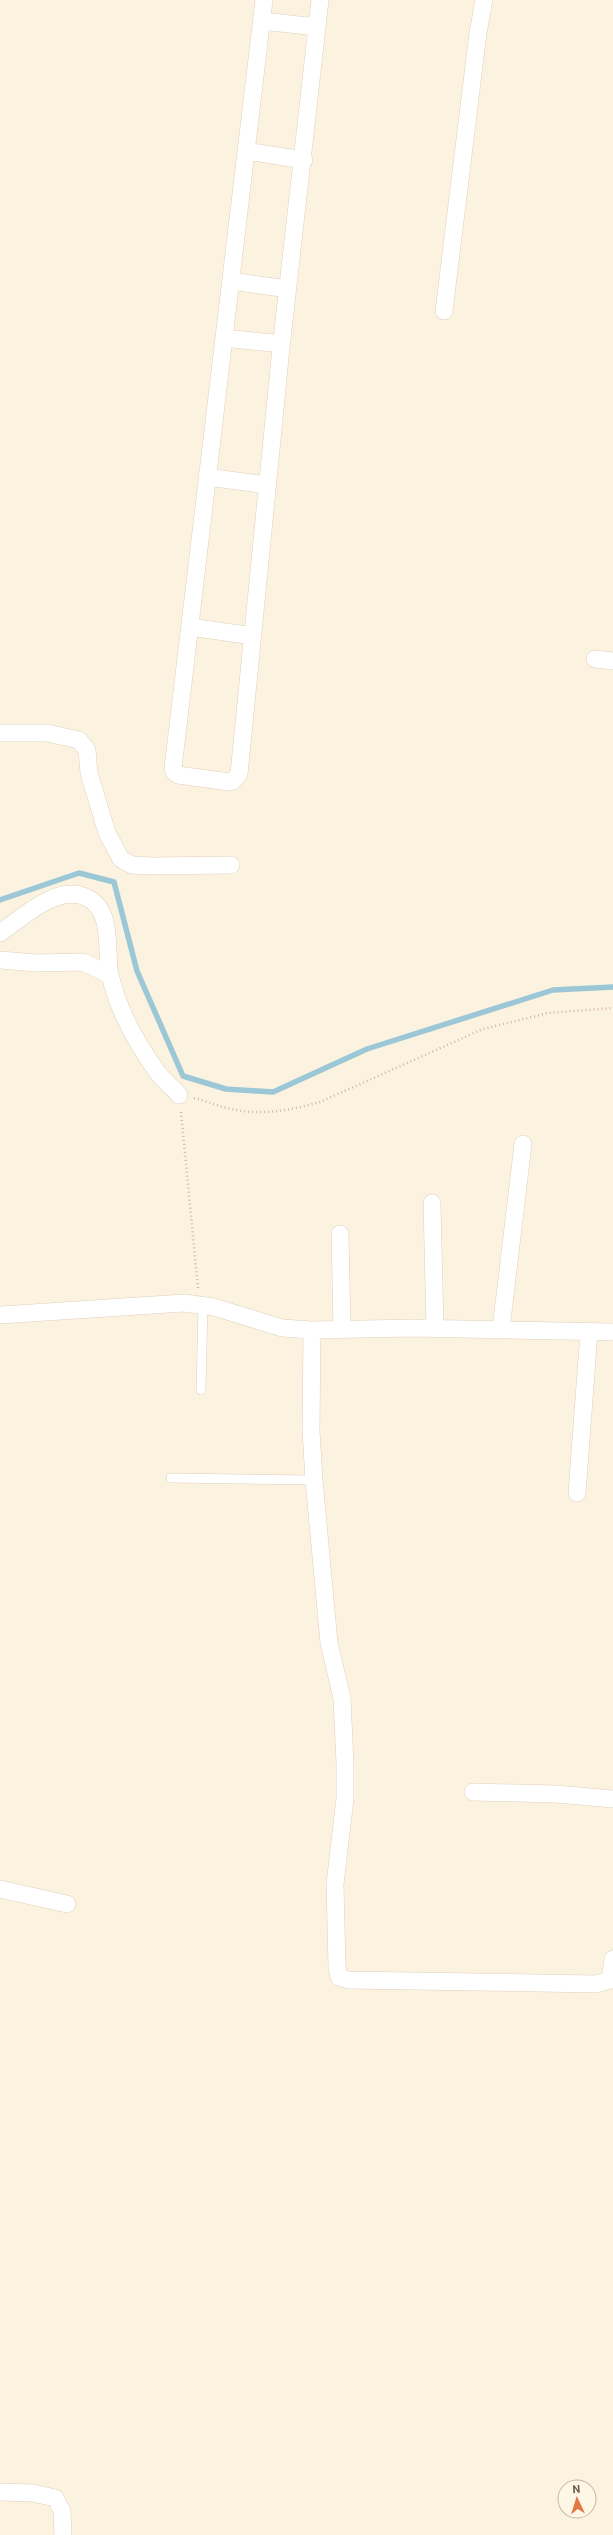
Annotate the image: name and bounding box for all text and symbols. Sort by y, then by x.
north arrow [557,2479,597,2519]
text: N [572,2483,581,2496]

